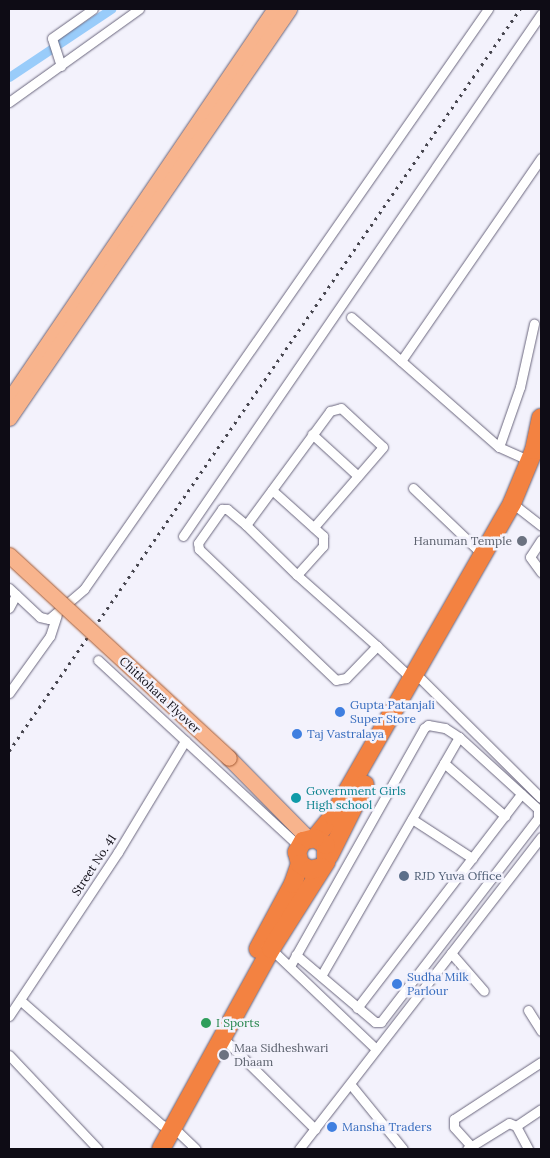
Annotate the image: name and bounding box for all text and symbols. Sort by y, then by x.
place label: Hanuman Temple [413,534,512,548]
marker: Hanuman Temple [516,535,528,547]
street label: Chitkohara Flyover [116,654,204,736]
place label: Gupta Patanjali Super Store [350,698,435,726]
marker: Gupta Patanjali Super Store [334,706,346,718]
place label: Taj Vastralaya [307,727,384,741]
marker: Taj Vastralaya [291,728,303,740]
place label: Government Girls High school [306,784,406,812]
marker: Government Girls High school [290,792,302,804]
street label: Street No. 41 [69,832,119,898]
place label: RJD Yuva Office [414,869,502,883]
marker: RJD Yuva Office [398,870,410,882]
place label: Sudha Milk Parlour [407,970,469,998]
marker: Sudha Milk Parlour [391,978,403,990]
place label: I Sports [216,1016,260,1030]
marker: I Sports [200,1017,212,1029]
place label: Maa Sidheshwari Dhaam [234,1041,328,1069]
marker: Maa Sidheshwari Dhaam [218,1049,230,1061]
place label: Mansha Traders [342,1120,432,1134]
marker: Mansha Traders [326,1121,338,1133]

